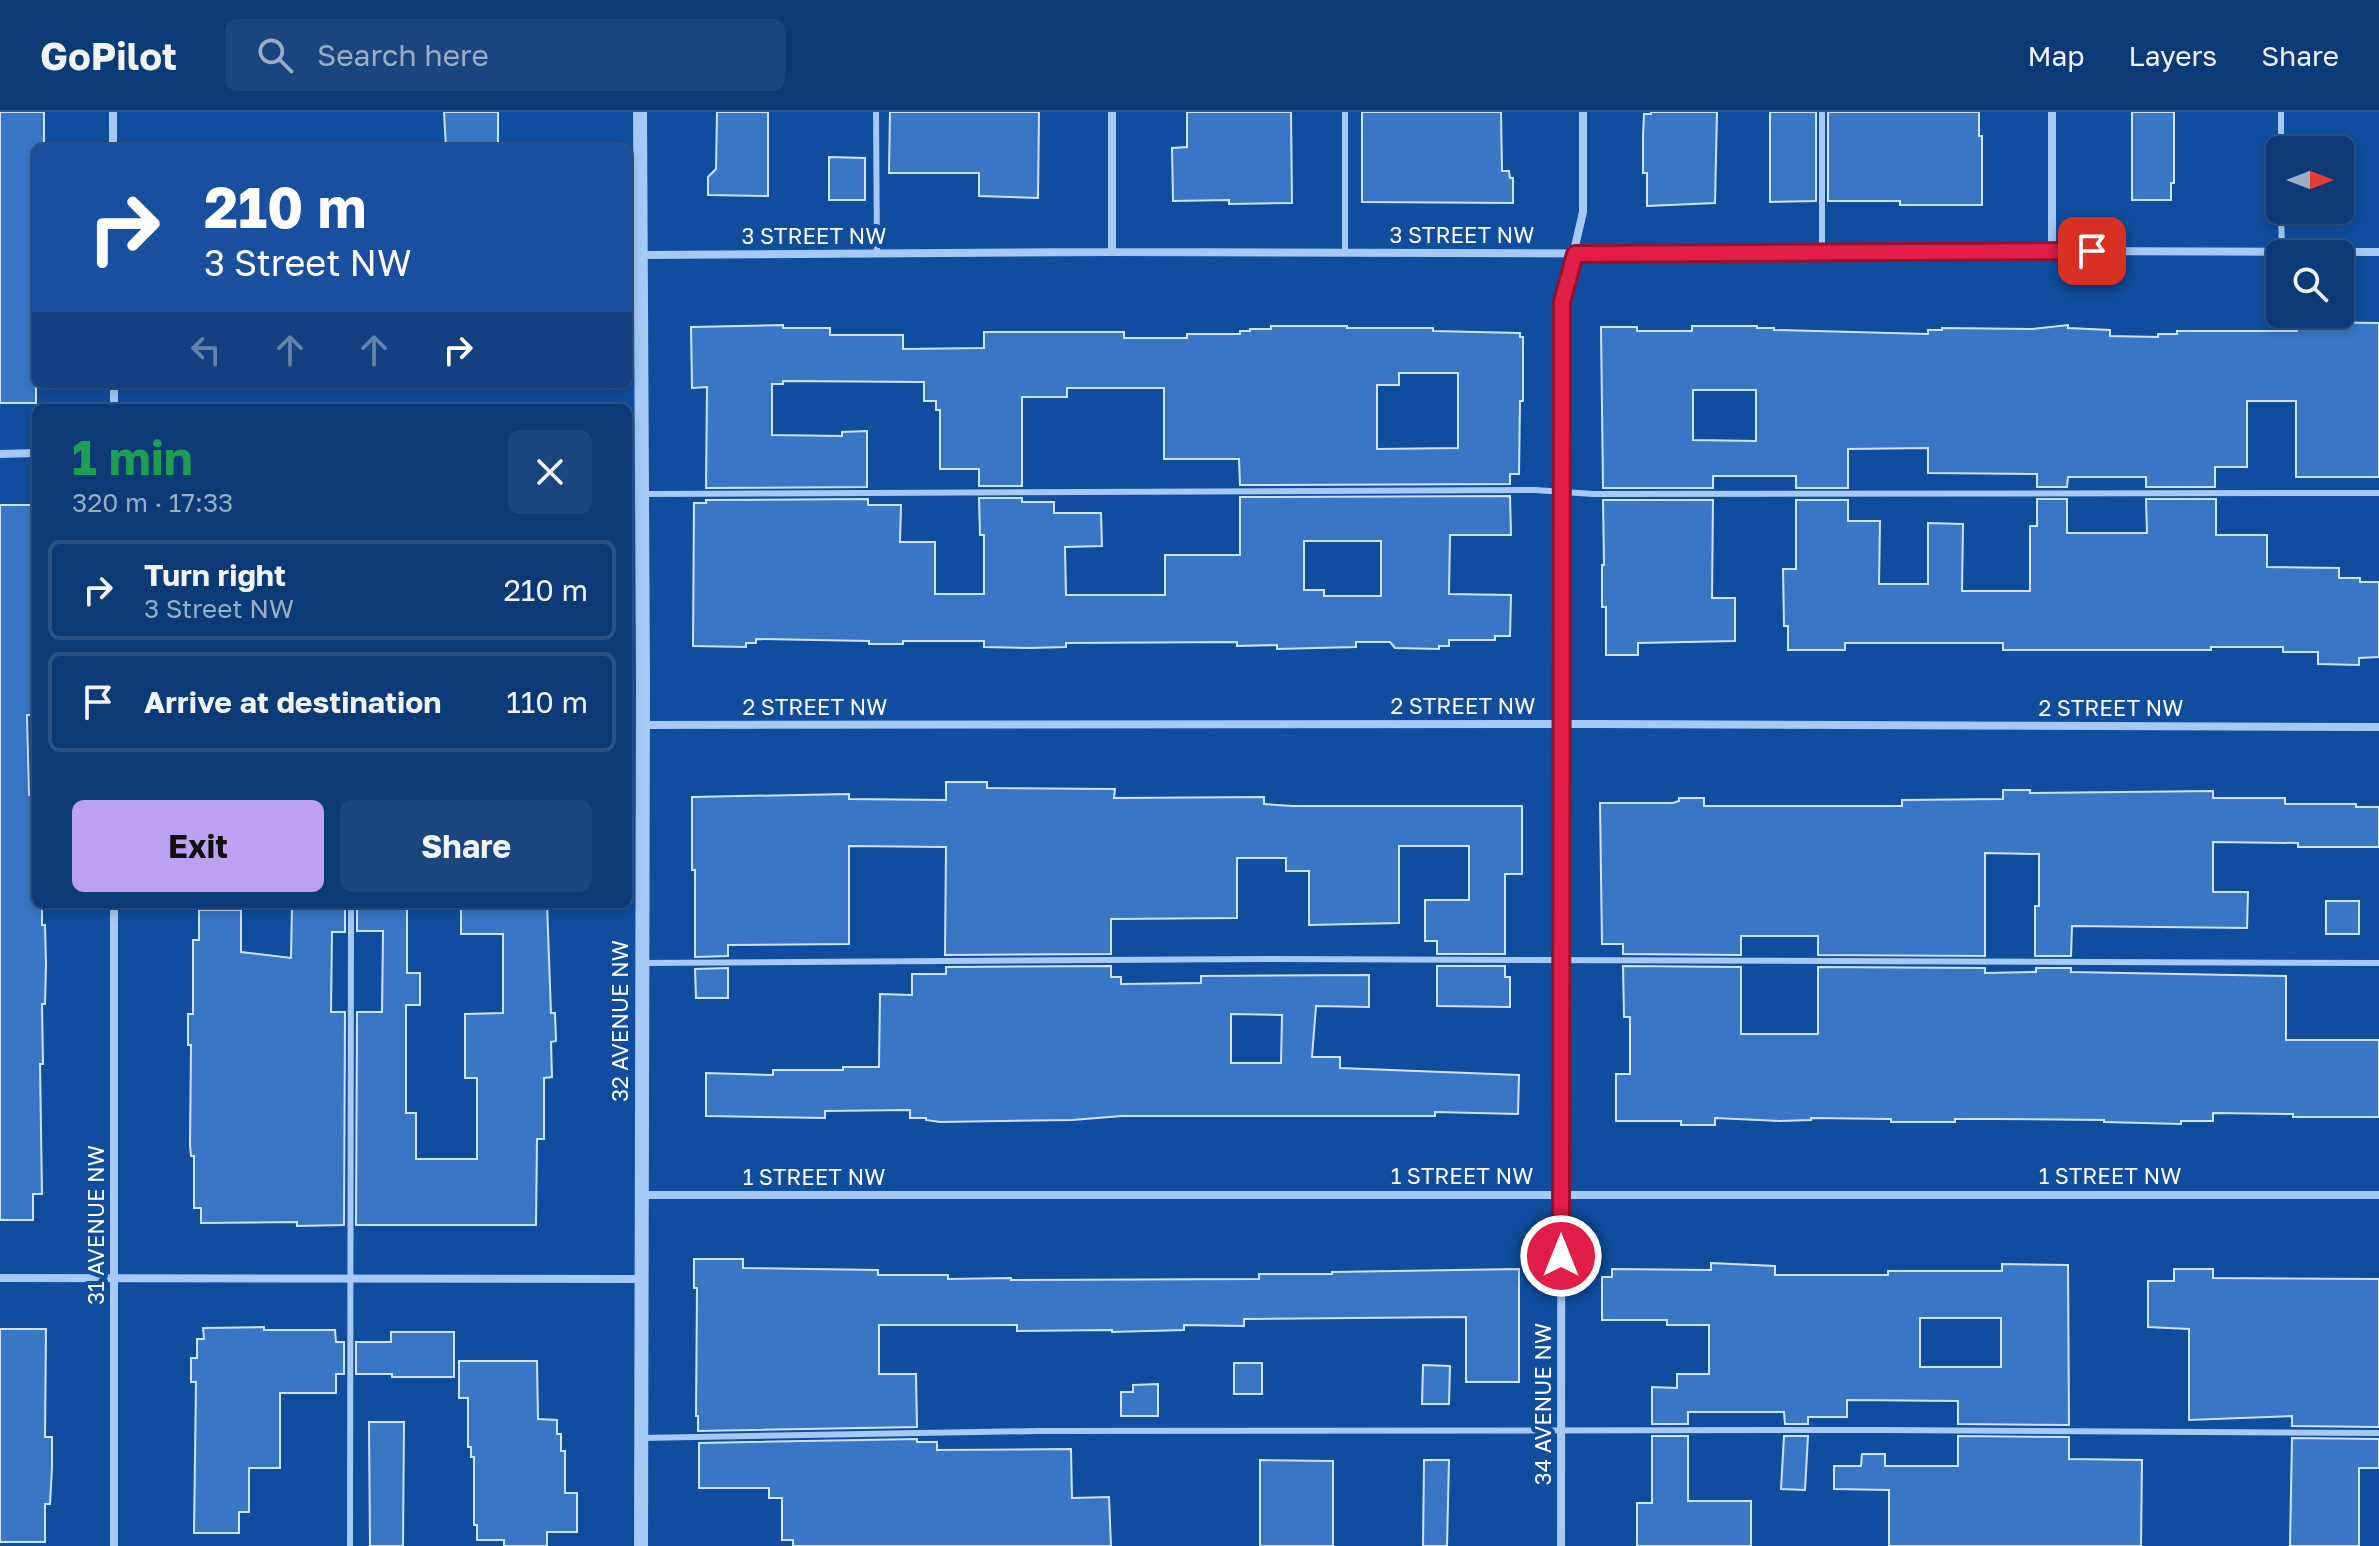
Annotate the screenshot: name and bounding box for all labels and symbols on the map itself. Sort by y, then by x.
north arrow [2266,136,2354,224]
pin [2058,217,2126,285]
street label: 3 STREET NW [1390,221,1534,248]
street label: 3 STREET NW [742,222,886,249]
street label: 2 STREET NW [1391,692,1535,719]
street label: 2 STREET NW [743,693,887,720]
street label: 2 STREET NW [2039,694,2183,721]
street label: 32 AVENUE NW [606,940,633,1102]
street label: 31 AVENUE NW [82,1145,109,1305]
street label: 1 STREET NW [1391,1162,1533,1189]
street label: 1 STREET NW [2039,1162,2181,1189]
street label: 1 STREET NW [743,1163,885,1190]
position arrow [1519,1214,1603,1298]
street label: 34 AVENUE NW [1529,1323,1556,1485]

